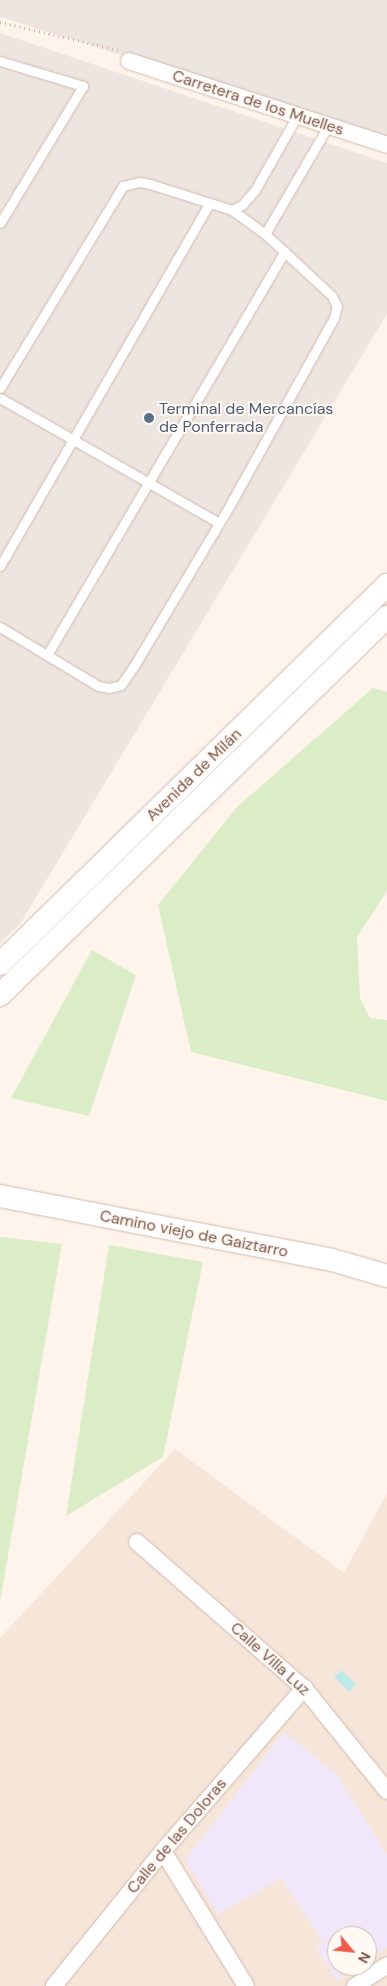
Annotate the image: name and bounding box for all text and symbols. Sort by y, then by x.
street label: Carretera de los Muelles [170,66,346,140]
place label: Terminal de Mercancías de Ponferrada [159,399,333,437]
marker: Terminal de Mercancías de Ponferrada [143,412,155,424]
street label: Avenida de Milán [142,725,246,825]
street label: Camino viejo de Gaiztarro [98,1206,290,1262]
street label: Calle Villa Luz [226,1618,314,1700]
street label: Calle de las Doloras [123,1774,231,1898]
north arrow [327,1926,377,1976]
text: N [354,1949,375,1966]

